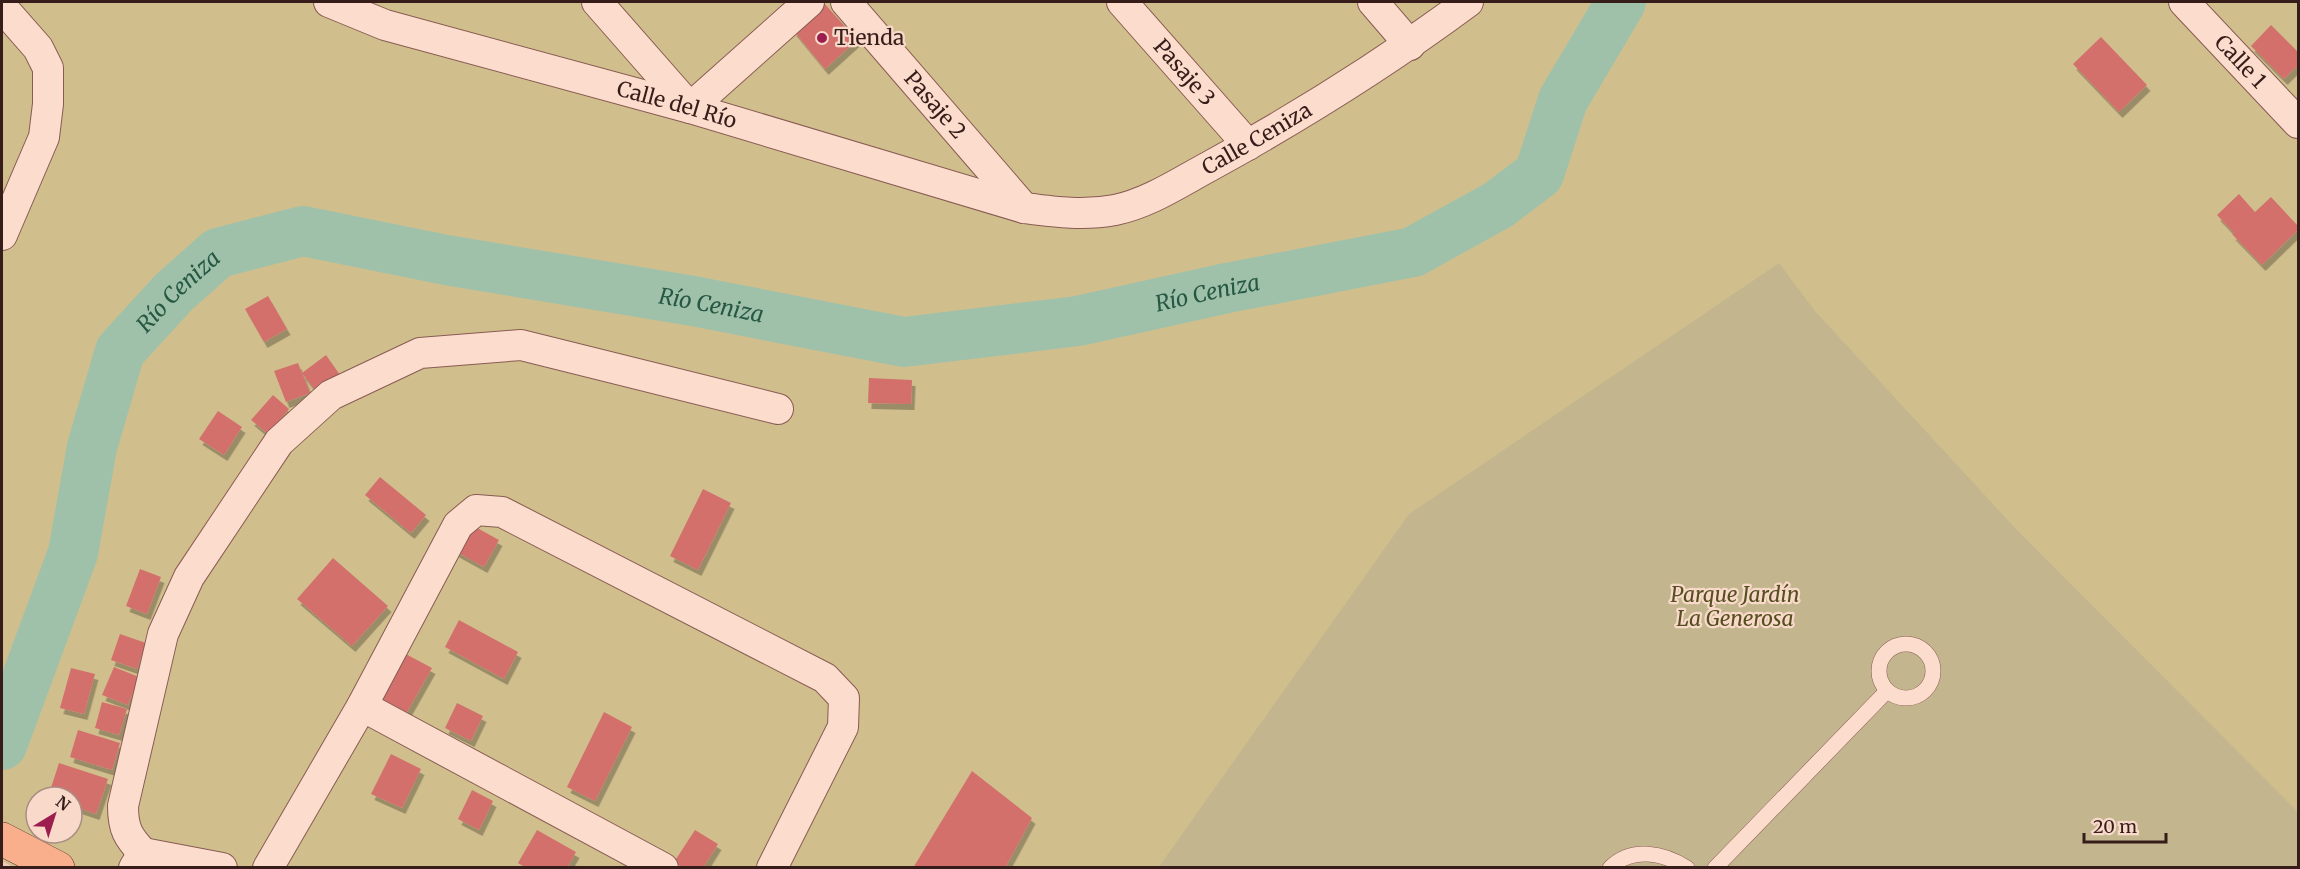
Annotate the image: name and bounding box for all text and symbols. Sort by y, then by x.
place label: Tienda [834,24,904,51]
street label: Calle 1 [2209,29,2272,94]
marker: Tienda [815,31,829,45]
street label: Pasaje 3 [1148,33,1221,111]
street label: Pasaje 2 [899,65,972,144]
street label: Calle del Río [614,75,740,134]
street label: Calle Ceniza [1197,96,1317,181]
water label: Río Ceniza [130,244,226,338]
water label: Río Ceniza [1153,268,1262,317]
water label: Río Ceniza [657,282,766,328]
park label: Parque Jardín La Generosa [1671,581,1799,632]
north arrow [24,785,84,845]
text: N [52,791,75,815]
scale bar [2084,806,2166,844]
text: 20 m [2093,815,2137,838]

